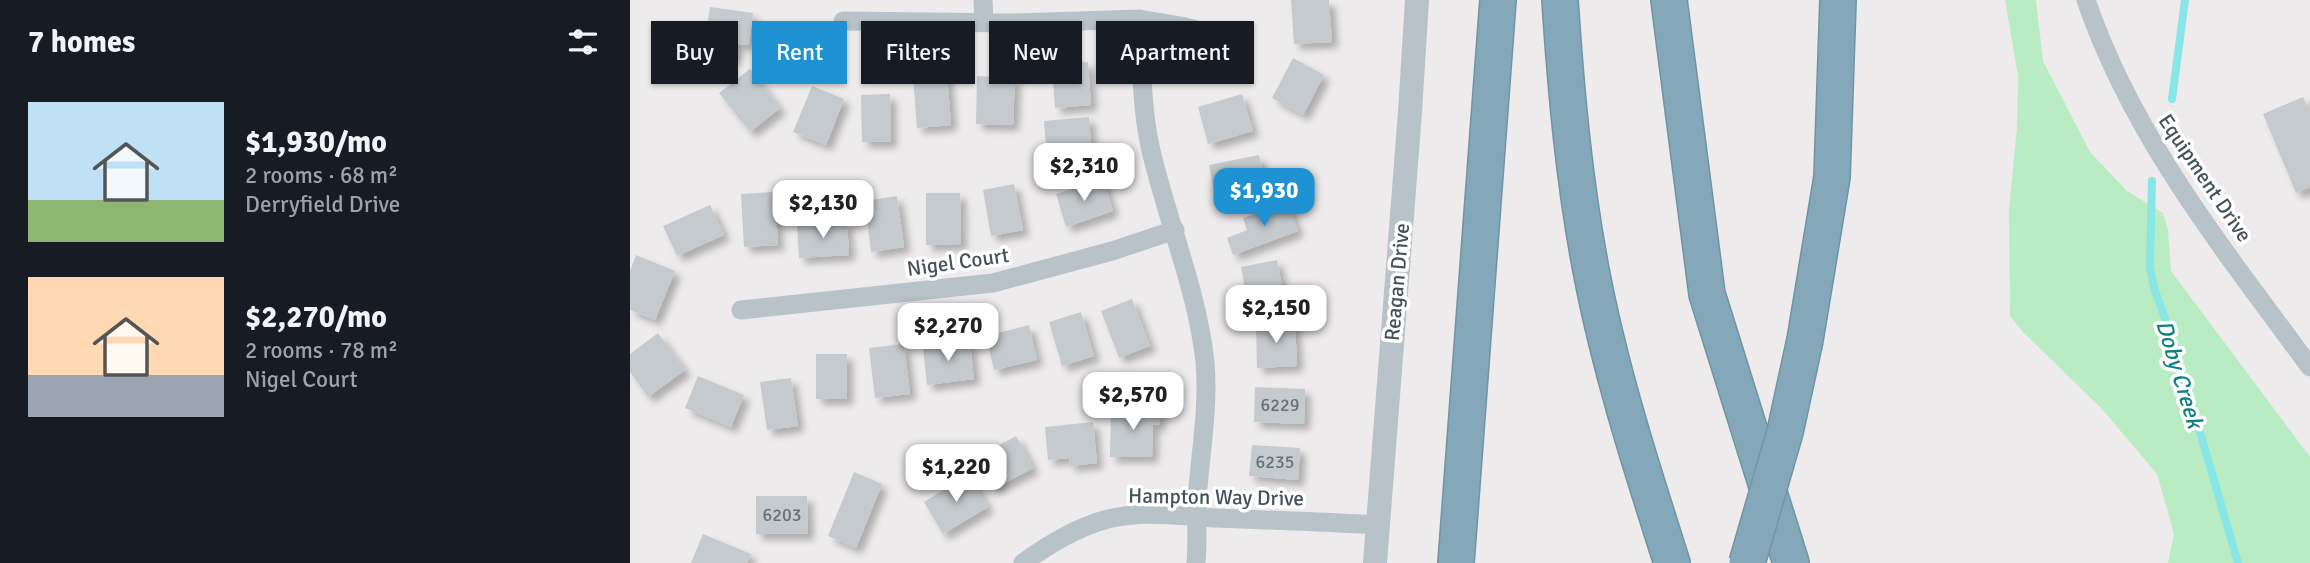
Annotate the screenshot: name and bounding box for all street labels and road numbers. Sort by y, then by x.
street label: Equipment Drive [2153,109,2257,247]
street label: Reagan Drive [1379,222,1415,342]
street label: Nigel Court [905,242,1011,282]
street label: Hampton Way Drive [1128,482,1304,512]

